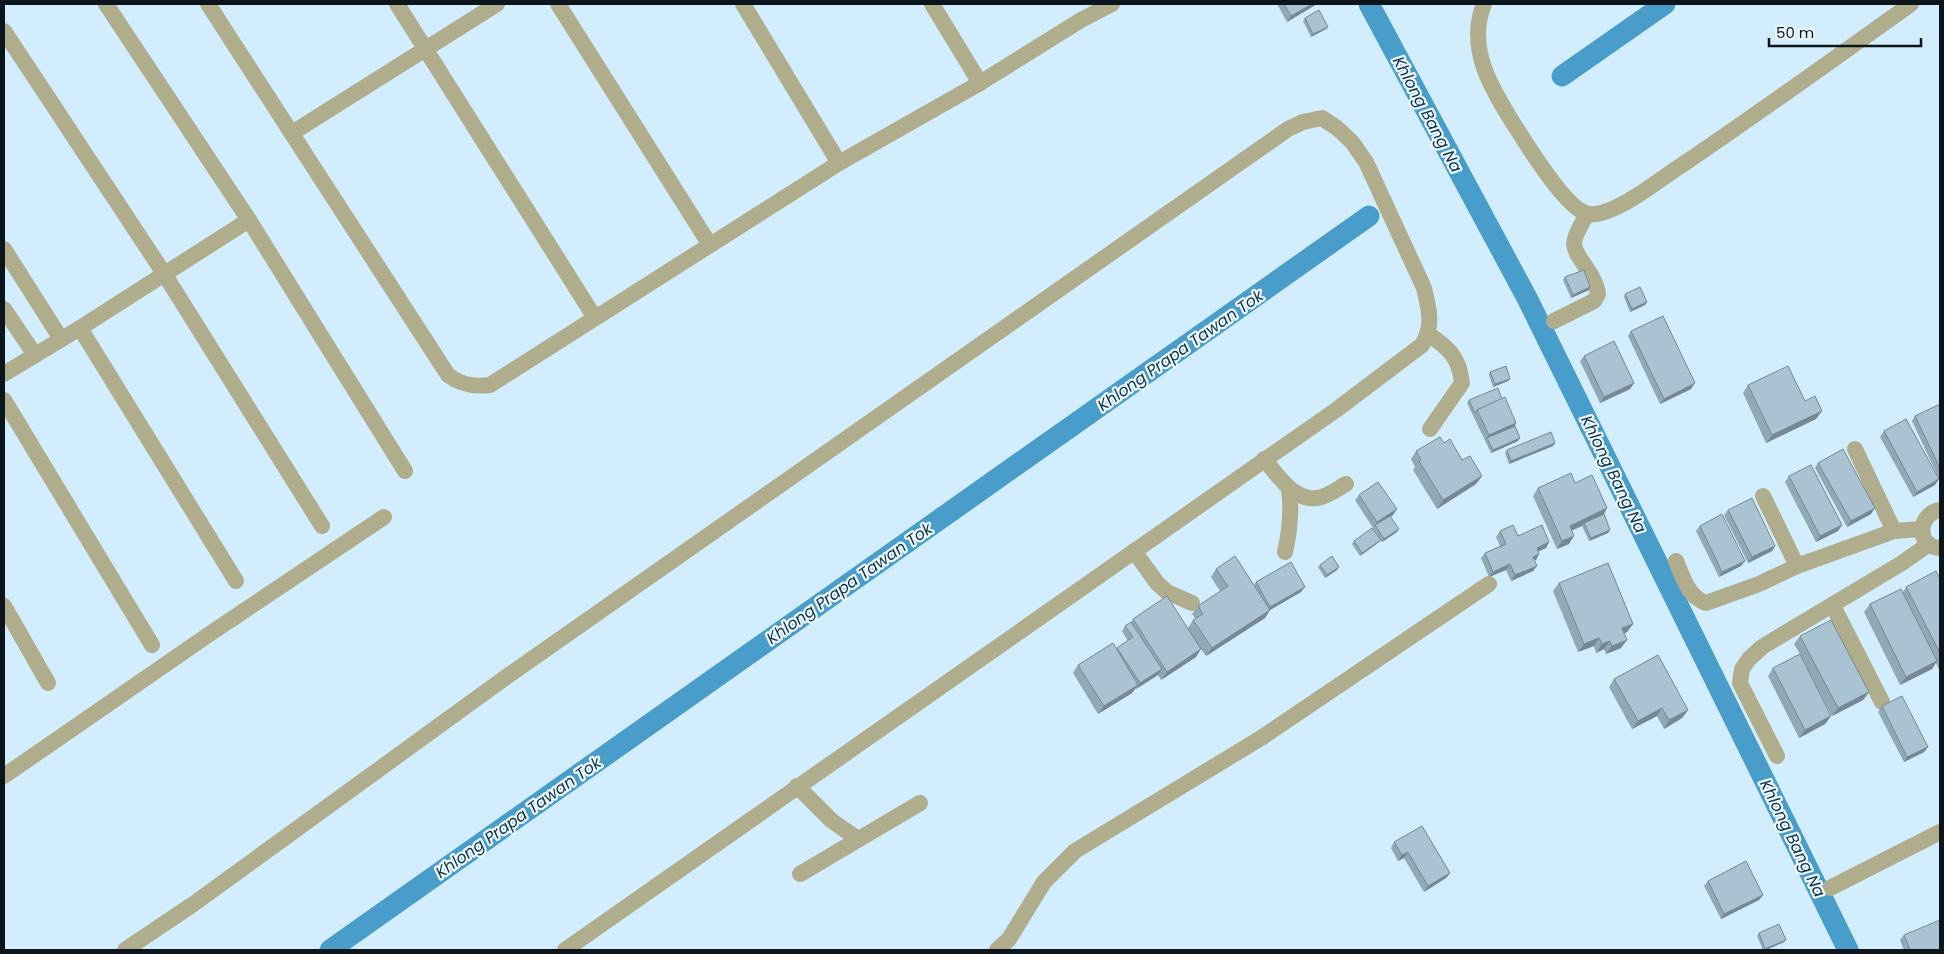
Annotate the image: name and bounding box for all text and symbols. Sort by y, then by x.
scale bar [1769,15,1922,47]
text: 50 m [1776,22,1814,43]
water label: Khlong Bang Na [1387,52,1468,176]
water label: Khlong Prapa Tawan Tok [1093,284,1269,417]
water label: Khlong Bang Na [1575,412,1652,537]
water label: Khlong Prapa Tawan Tok [762,517,938,650]
water label: Khlong Prapa Tawan Tok [431,751,607,884]
water label: Khlong Bang Na [1754,776,1831,901]

